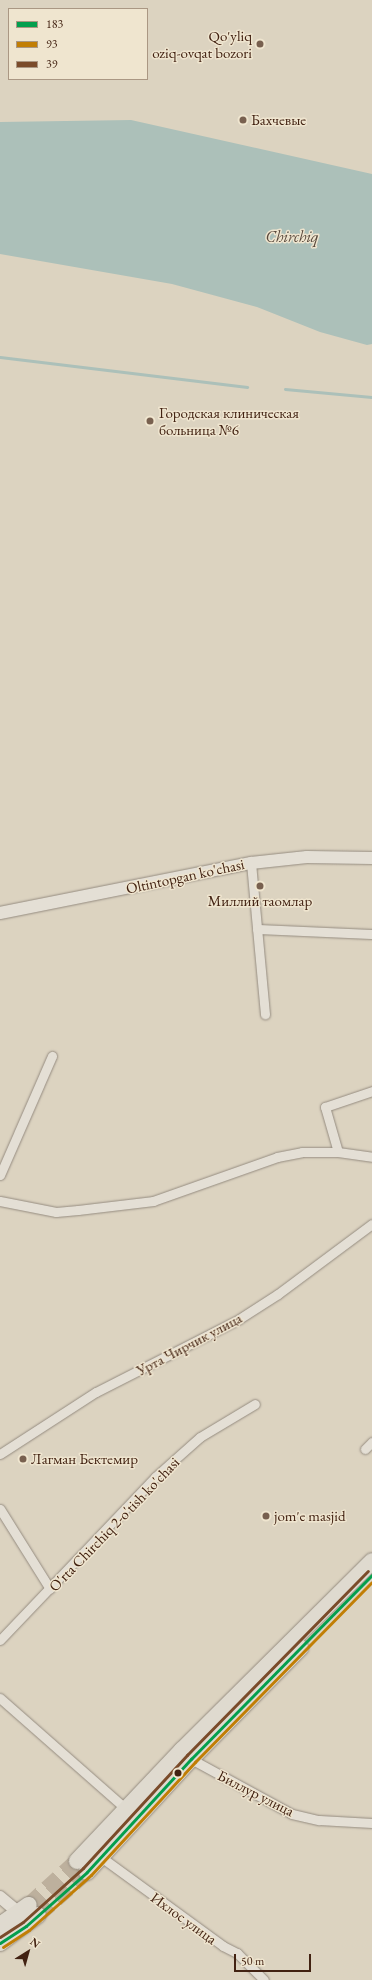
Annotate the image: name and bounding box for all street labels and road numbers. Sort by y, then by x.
street label: Oltintopgan ko'chasi [124,855,246,897]
street label: Урта Чирчик улица [133,1309,245,1379]
street label: O'rta Chirchiq 2-o'tish ko'chasi [45,1453,183,1595]
street label: Биллур улица [215,1766,297,1820]
street label: Ихлос улица [147,1888,221,1948]

